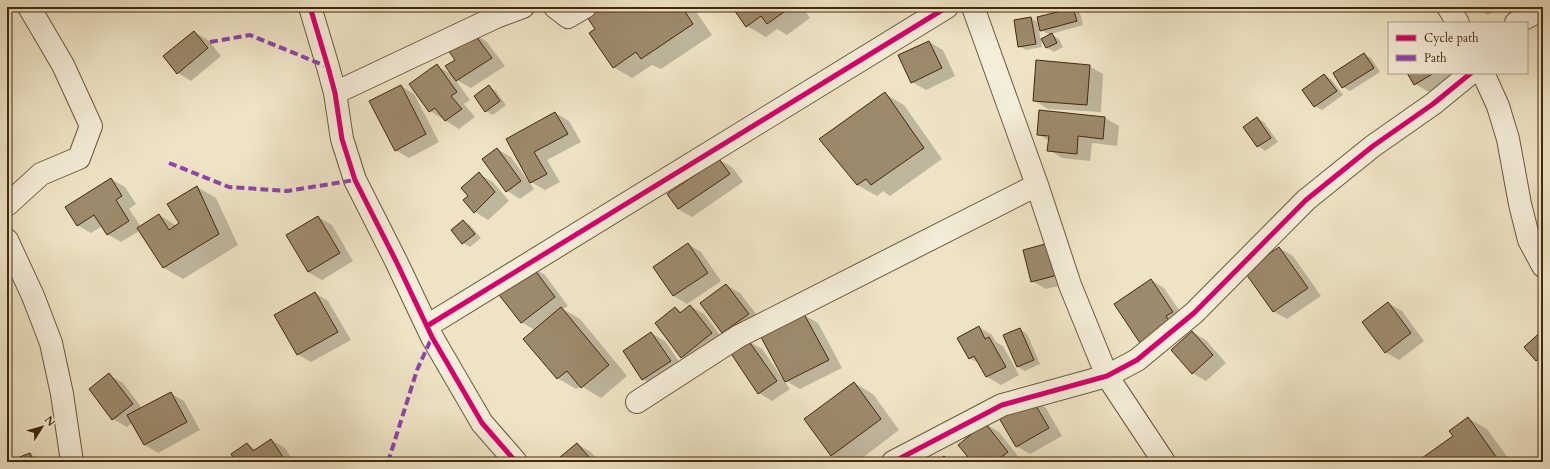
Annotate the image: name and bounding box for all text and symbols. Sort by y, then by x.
legend [1388,22,1528,74]
text: Cycle path [1424,30,1479,46]
text: Path [1424,50,1447,66]
north arrow [22,407,62,447]
text: N [41,413,59,430]

